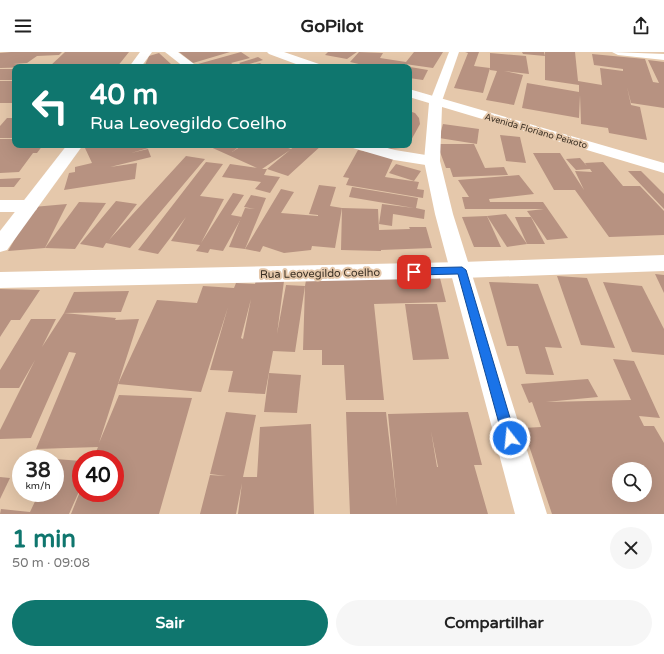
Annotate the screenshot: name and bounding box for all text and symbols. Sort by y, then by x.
icon: menu [12,15,34,37]
text: GoPilot [301,15,363,37]
icon: share [630,15,652,37]
text: 40 m [90,78,158,112]
icon: left [24,80,76,132]
text: Rua Leovegildo Coelho [90,112,287,134]
street label: Avenida Floriano Peixoto [483,112,589,152]
pin [397,255,431,289]
icon: arrive [403,261,425,283]
street label: Rua Leovegildo Coelho [260,266,380,281]
position arrow [489,417,531,459]
speed limit sign: 40 [72,450,124,502]
text: 38 [25,459,51,483]
map controls [612,462,652,502]
button: search [612,462,652,502]
text: km/h [25,480,51,492]
text: 1 min [12,525,76,554]
button: close [610,527,652,569]
text: 50 m · 09:08 [12,555,90,571]
button: Sair [12,600,328,646]
button: Compartilhar [336,600,652,646]

